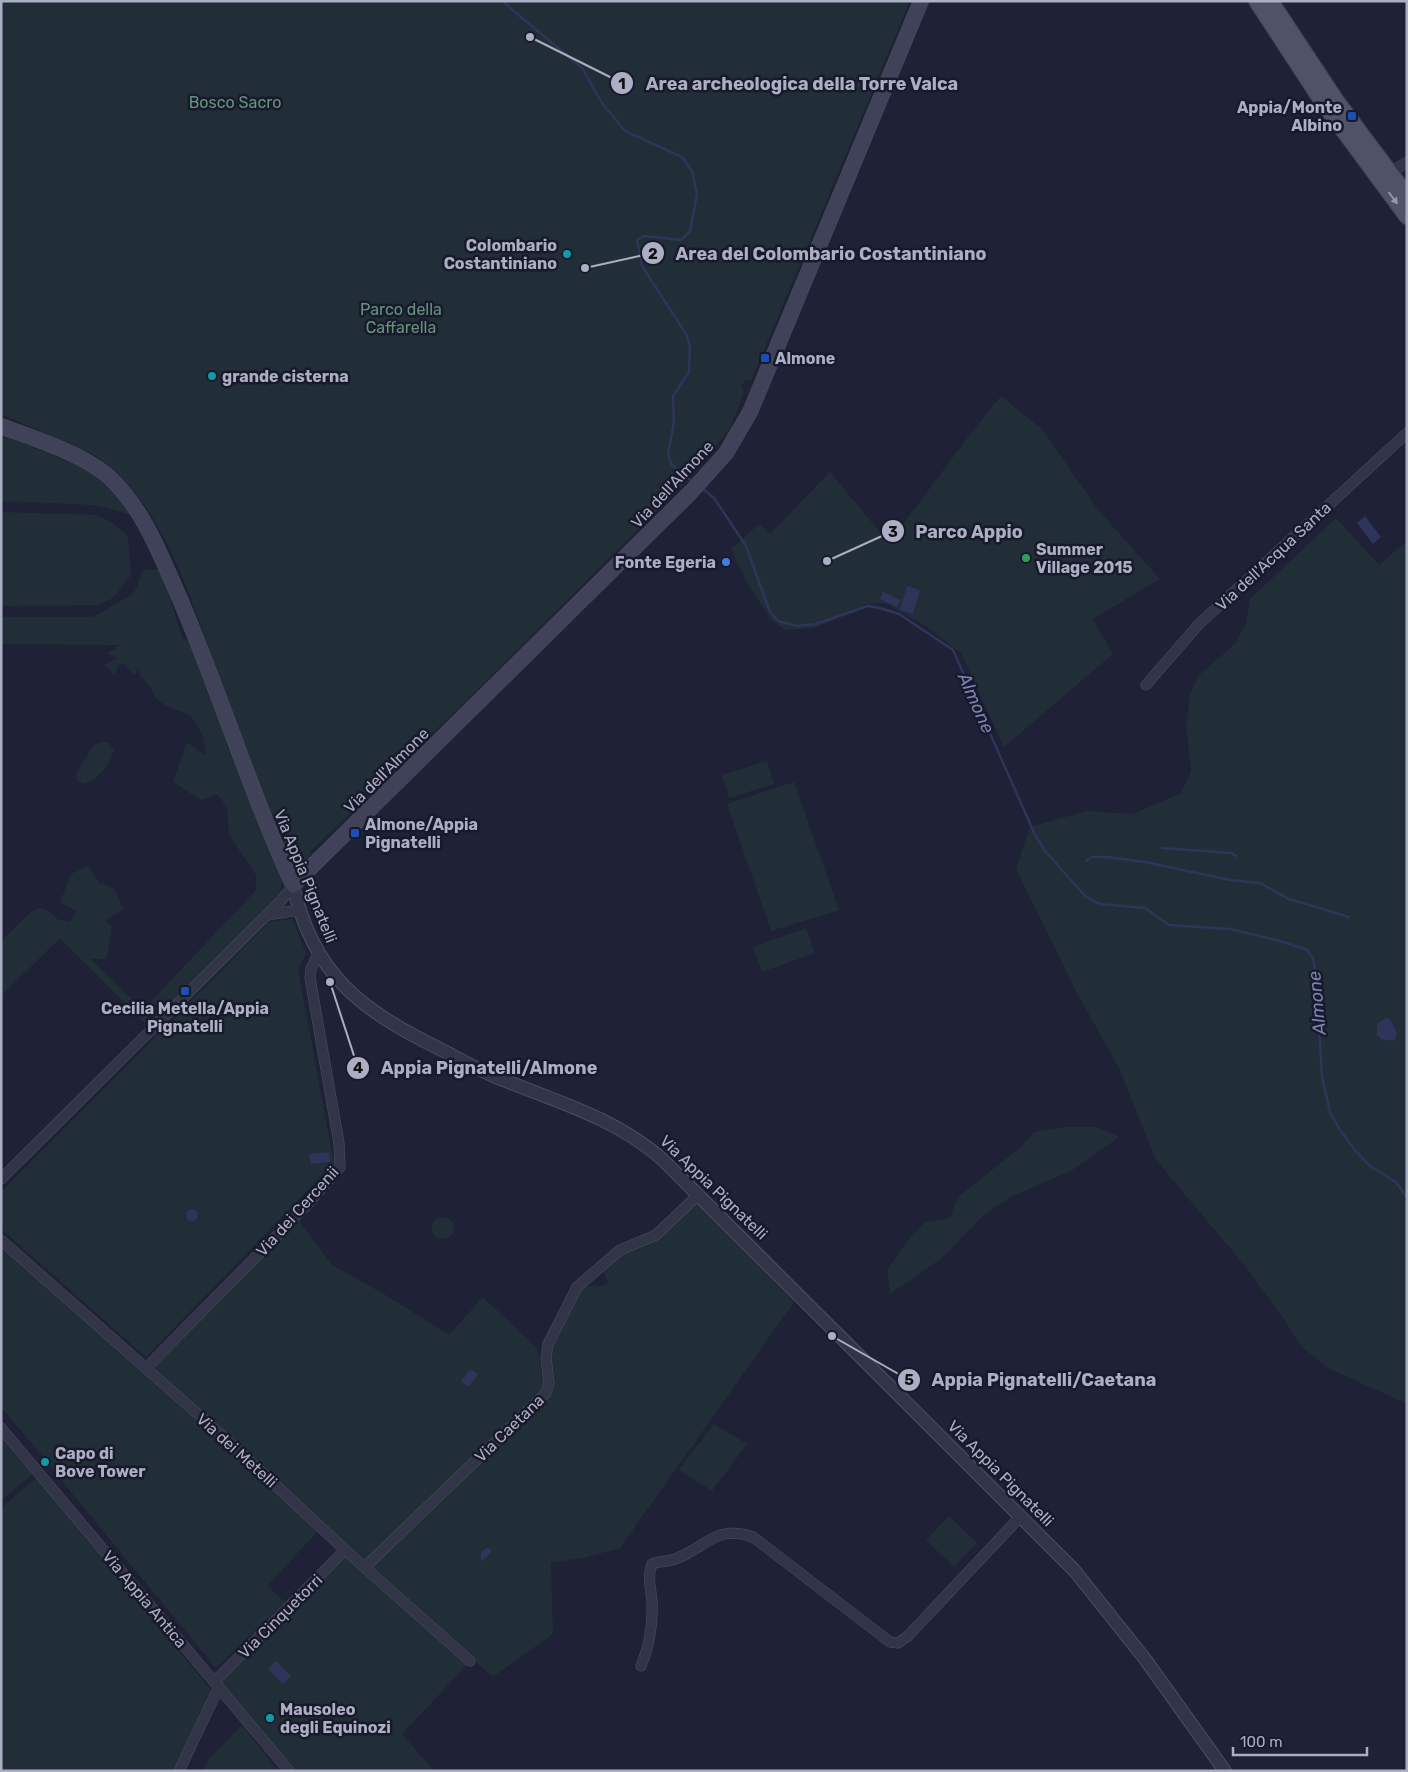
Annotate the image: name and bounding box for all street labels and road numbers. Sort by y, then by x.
street label: Via dell'Almone [627,437,718,532]
street label: Via dell'Acqua Santa [1212,498,1335,615]
street label: Via dell'Almone [340,724,433,817]
street label: Via Appia Pignatelli [270,807,341,946]
street label: Via Appia Pignatelli [656,1131,771,1244]
street label: Via dei Cercenii [252,1163,343,1260]
street label: Via Caetana [471,1391,548,1466]
street label: Via dei Metelli [192,1409,281,1491]
street label: Via Appia Pignatelli [944,1416,1058,1530]
street label: Via Appia Antica [99,1547,191,1652]
street label: Via Cinquetorri [234,1570,326,1662]

